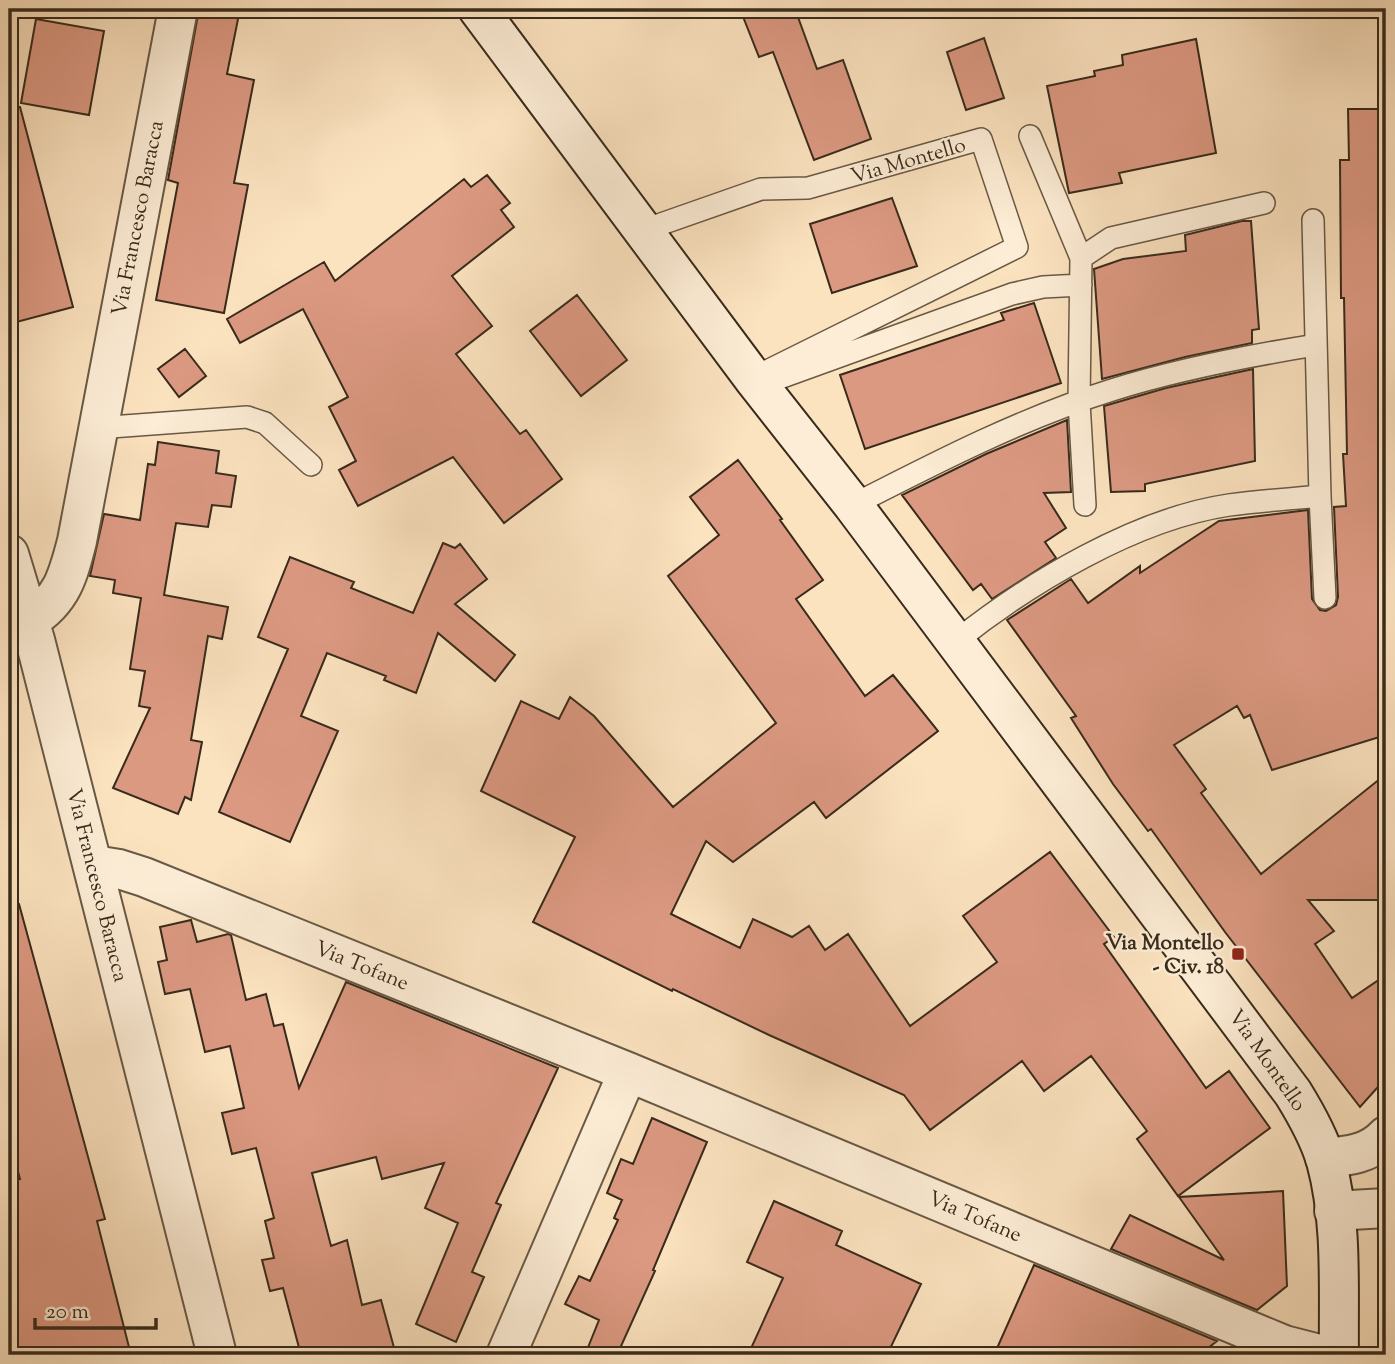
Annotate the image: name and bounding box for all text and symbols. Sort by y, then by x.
street label: Via Francesco Baracca [105,118,173,319]
street label: Via Montello [848,131,970,193]
street label: Via Francesco Baracca [58,786,135,986]
place label: Via Montello - Civ. 18 [1106,929,1225,983]
street label: Via Tofane [310,934,413,999]
marker: Via Montello - Civ. 18 [1230,946,1246,962]
street label: Via Montello [1220,1004,1313,1118]
street label: Via Tofane [923,1185,1026,1251]
scale bar [35,1287,156,1331]
text: 20 m [46,1298,89,1328]

